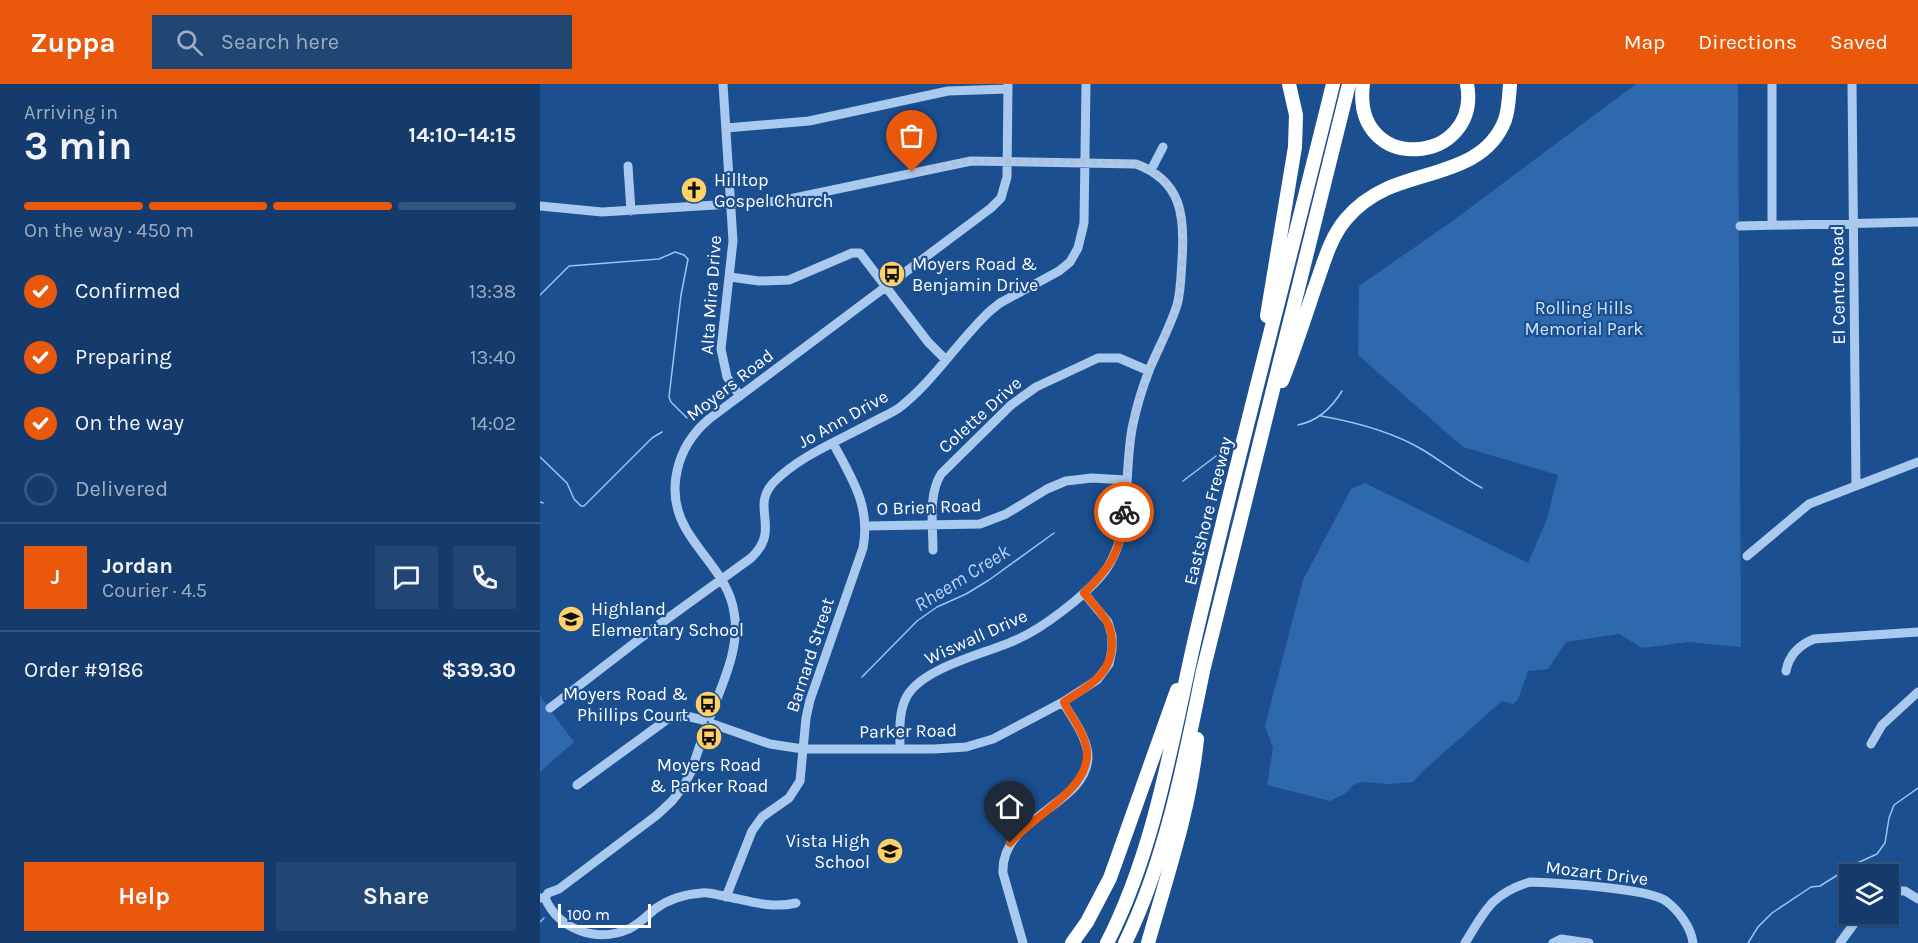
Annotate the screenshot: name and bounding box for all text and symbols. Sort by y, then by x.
search box [152,15,572,69]
text: Zuppa [30,26,116,59]
icon: search [173,26,206,59]
text: Search here [221,29,339,55]
text: Map [1624,30,1665,54]
text: Directions [1698,30,1797,54]
text: Saved [1830,30,1888,54]
text: Arriving in [24,101,118,124]
pin [886,110,937,172]
icon: bag [895,119,928,152]
text: 14:10–14:15 [408,122,516,148]
text: 3 min [24,123,132,169]
place label: Hilltop Gospel Church [714,169,833,212]
church icon: Hilltop Gospel Church [679,175,709,205]
text: On the way · 450 m [24,219,194,242]
street label: El Centro Road [1826,225,1850,345]
street label: Alta Mira Drive [696,235,726,355]
place label: Moyers Road & Benjamin Drive [912,253,1038,296]
bus stop icon: Moyers Road & Benjamin Drive [877,259,907,289]
icon: check [24,275,57,308]
text: Confirmed [75,278,181,304]
text: 13:38 [469,280,516,303]
park label: Rolling Hills Memorial Park [1525,297,1643,340]
icon: check [24,341,57,374]
text: Preparing [75,344,172,370]
street label: Moyers Road [682,344,778,426]
text: 13:40 [470,346,516,369]
street label: Colette Drive [934,372,1026,458]
street label: Jo Ann Drive [794,385,892,453]
icon: check [24,407,57,440]
text: On the way [75,410,184,436]
text: 14:02 [470,412,516,435]
street label: Eastshore Freeway [1179,434,1237,588]
text: Delivered [75,476,168,502]
courier [1094,482,1154,542]
street label: O Brien Road [876,494,982,520]
icon: bike [1108,496,1141,529]
water label: Rheem Creek [910,539,1015,616]
button: chat [375,546,438,609]
button: phone [453,546,516,609]
text: Jordan [102,553,173,579]
text: J [51,564,60,590]
text: Courier · 4.5 [102,579,207,602]
street label: Barnard Street [781,595,839,715]
place label: Highland Elementary School [591,598,744,641]
school or university icon: Highland Elementary School [556,604,586,634]
street label: Wiswall Drive [921,605,1031,669]
text: Order #9186 [24,657,144,683]
text: $39.30 [441,657,516,683]
place label: Moyers Road & Phillips Court [563,683,688,726]
bus stop icon: Moyers Road & Phillips Court [693,689,723,719]
street label: Parker Road [859,719,957,743]
bus stop icon: Moyers Road & Parker Road [694,722,724,752]
place label: Moyers Road & Parker Road [650,754,768,797]
pin [984,781,1035,843]
icon: home [993,790,1026,823]
place label: Vista High School [786,830,870,873]
school or university icon: Vista High School [875,836,905,866]
street label: Mozart Drive [1544,856,1650,890]
button: Help [24,862,264,931]
button: Share [276,862,516,931]
map controls [1839,864,1899,924]
button: layers [1839,864,1899,924]
scale bar [558,901,651,928]
text: 100 m [567,905,610,924]

